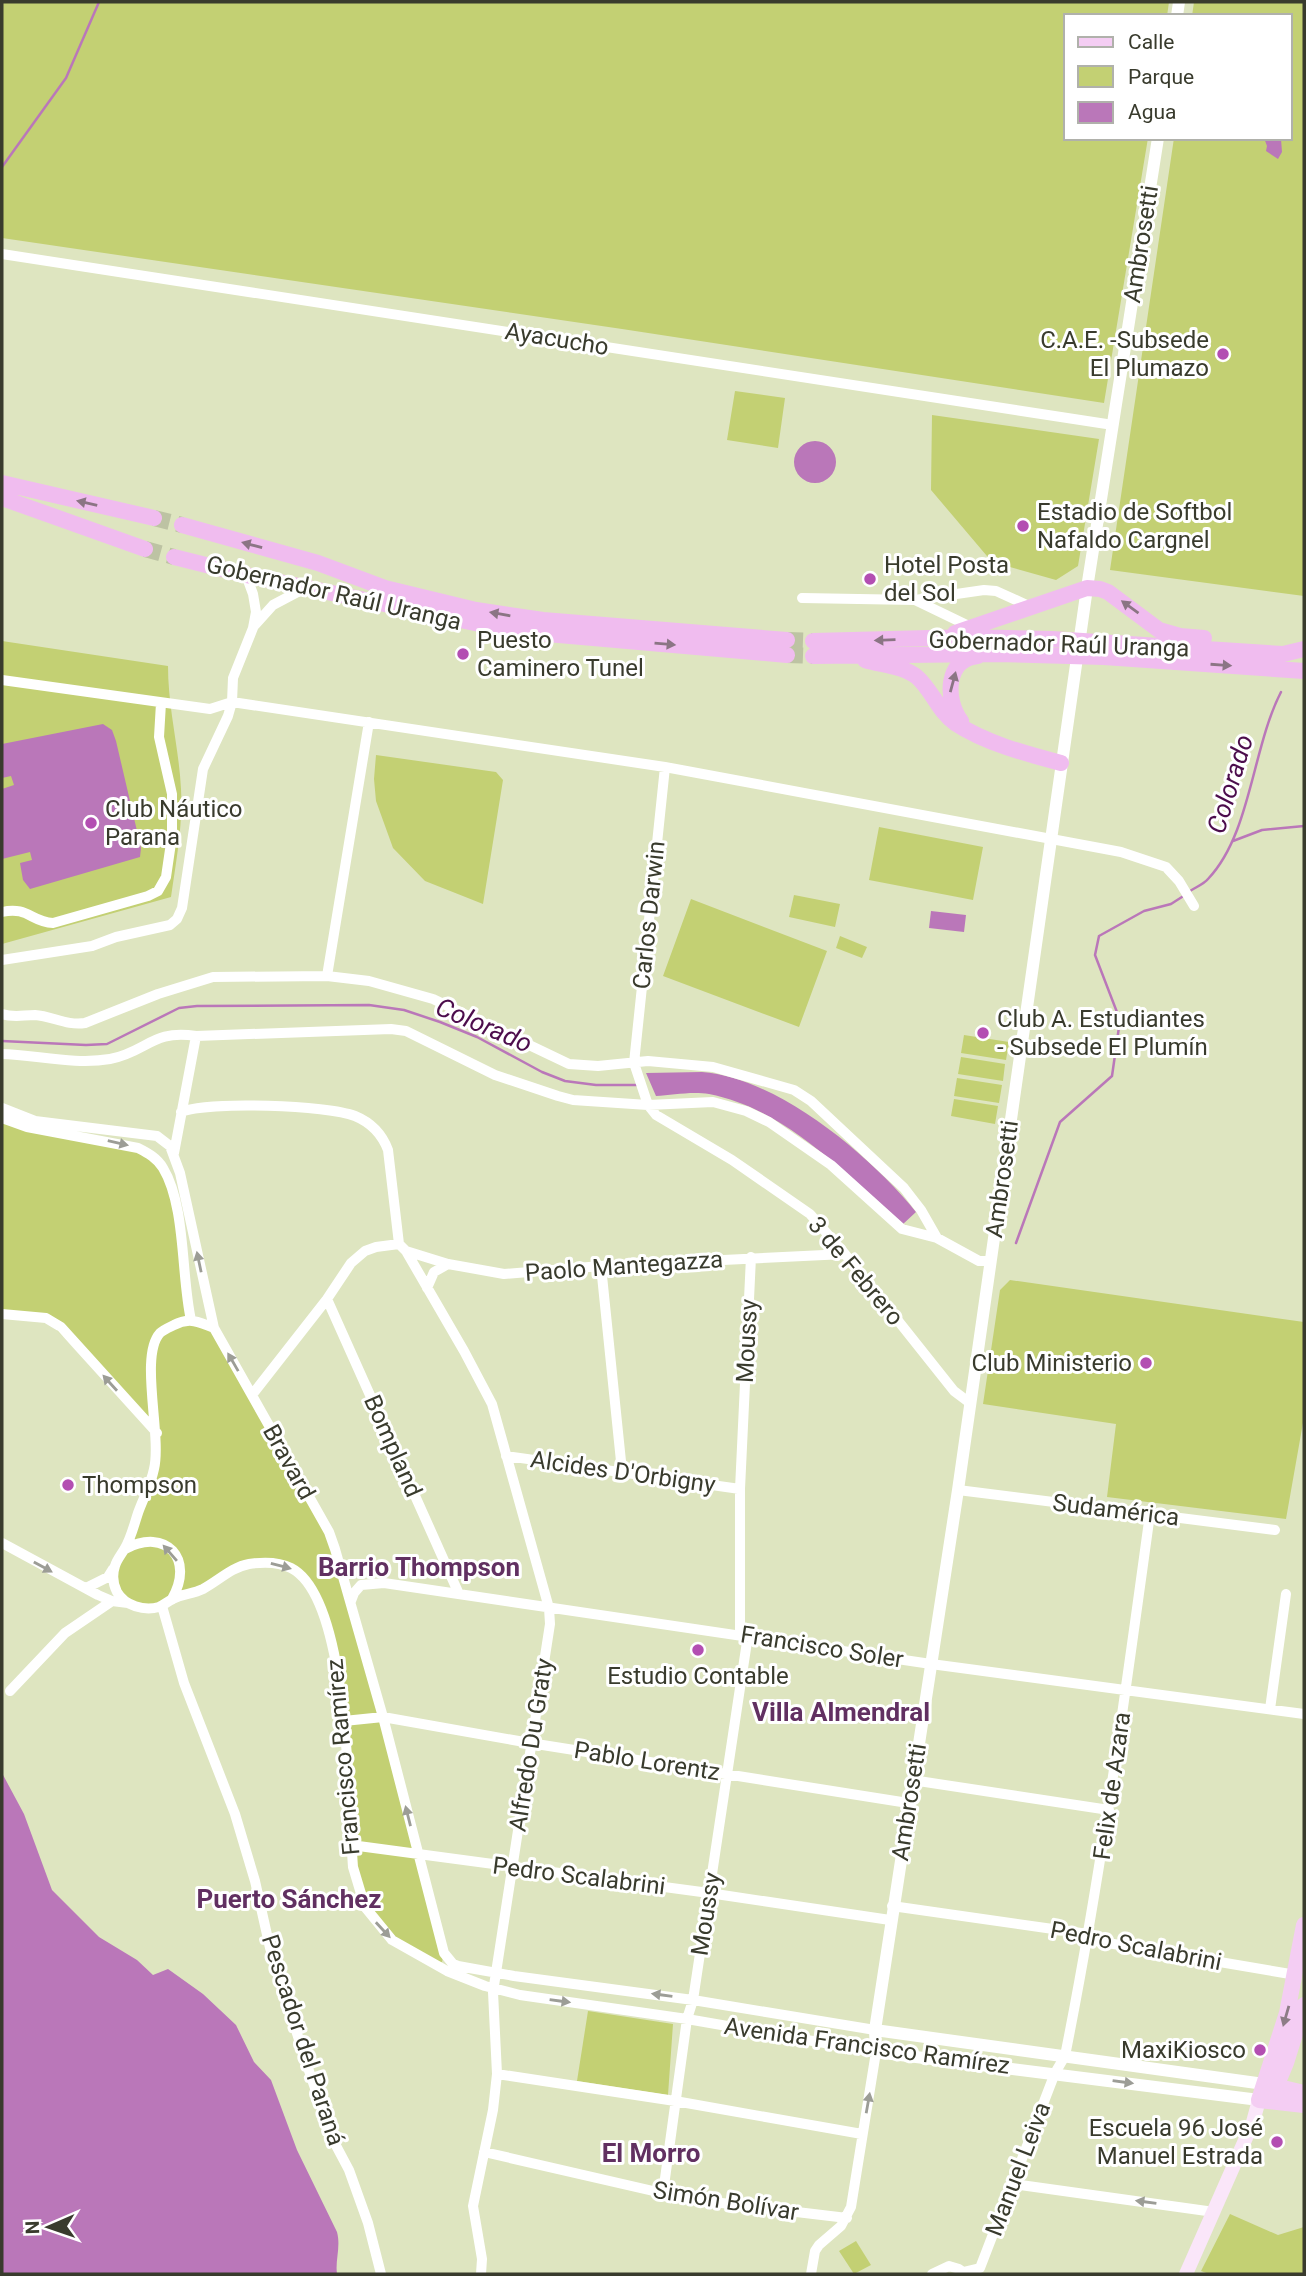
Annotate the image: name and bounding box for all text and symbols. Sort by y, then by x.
legend [1064,14,1292,140]
text: Calle [1128,30,1174,54]
text: Parque [1128,65,1194,89]
text: Agua [1128,100,1177,124]
street label: Ambrosetti [1118,183,1164,305]
street label: Ayacucho [503,317,611,361]
place label: C.A.E. -Subsede El Plumazo [1040,326,1209,382]
marker: C.A.E. -Subsede El Plumazo [1215,346,1231,362]
one-way arrow [76,497,98,508]
place label: Estadio de Softbol Nafaldo Cargnel [1037,498,1232,554]
marker: Estadio de Softbol Nafaldo Cargnel [1015,518,1031,534]
one-way arrow [241,539,262,549]
street label: Gobernador Raúl Uranga [204,550,464,636]
place label: Hotel Posta del Sol [884,551,1009,607]
marker: Hotel Posta del Sol [862,571,878,587]
one-way arrow [1121,601,1139,615]
one-way arrow [489,608,511,619]
street label: Gobernador Raúl Uranga [928,625,1190,663]
place label: Puesto Caminero Tunel [477,626,644,682]
one-way arrow [874,634,896,645]
one-way arrow [654,639,676,650]
marker: Puesto Caminero Tunel [455,646,471,662]
one-way arrow [1210,660,1232,671]
one-way arrow [948,672,958,693]
water label: Colorado [1201,731,1259,837]
place label: Club Náutico Parana [105,795,242,851]
marker: Club Náutico Parana [83,815,99,831]
street label: Carlos Darwin [627,839,671,991]
water label: Colorado [431,991,537,1059]
place label: Club A. Estudiantes - Subsede El Plumín [997,1005,1208,1061]
marker: Club A. Estudiantes - Subsede El Plumín [975,1025,991,1041]
street label: Ambrosetti [980,1118,1024,1240]
one-way arrow [107,1138,129,1149]
street label: 3 de Febrero [802,1211,910,1331]
street label: Paolo Mantegazza [524,1245,724,1287]
one-way arrow [194,1251,205,1273]
street label: Moussy [731,1298,763,1384]
place label: Club Ministerio [971,1349,1132,1377]
one-way arrow [227,1352,239,1372]
marker: Club Ministerio [1138,1355,1154,1371]
one-way arrow [103,1375,119,1392]
street label: Bompland [358,1391,428,1501]
street label: Bravard [257,1420,321,1504]
street label: Alcides D'Orbigny [529,1445,718,1499]
place label: Thompson [82,1471,197,1499]
marker: Thompson [60,1477,76,1493]
street label: Sudamérica [1051,1488,1181,1532]
one-way arrow [163,1544,178,1562]
district label: Barrio Thompson [318,1552,520,1582]
one-way arrow [33,1561,53,1573]
one-way arrow [271,1562,292,1572]
street label: Francisco Soler [739,1620,905,1674]
marker: Estudio Contable [690,1642,706,1658]
street label: Alfredo Du Graty [503,1656,559,1834]
street label: Francisco Ramírez [320,1657,366,1856]
place label: Estudio Contable [607,1662,789,1690]
district label: Villa Almendral [752,1697,930,1727]
street label: Felix de Azara [1088,1710,1136,1862]
street label: Pablo Lorentz [572,1736,722,1786]
street label: Ambrosetti [886,1741,932,1863]
one-way arrow [402,1805,413,1827]
street label: Pedro Scalabrini [491,1851,667,1901]
street label: Moussy [686,1870,726,1958]
district label: Puerto Sánchez [197,1884,382,1914]
street label: Pedro Scalabrini [1048,1916,1224,1976]
one-way arrow [375,1921,391,1939]
street label: Pescador del Paraná [256,1931,350,2149]
one-way arrow [651,1990,673,2001]
one-way arrow [549,1996,571,2007]
one-way arrow [1280,2005,1291,2027]
street label: Avenida Francisco Ramírez [722,2012,1012,2080]
place label: MaxiKiosco [1121,2036,1246,2064]
marker: MaxiKiosco [1252,2042,1268,2058]
one-way arrow [1112,2076,1134,2087]
one-way arrow [863,2092,874,2114]
street label: Manuel Leiva [980,2098,1056,2240]
place label: Escuela 96 José Manuel Estrada [1089,2114,1263,2170]
marker: Escuela 96 José Manuel Estrada [1269,2134,1285,2150]
district label: El Morro [602,2138,700,2168]
street label: Simón Bolívar [651,2176,801,2226]
north arrow [14,2192,84,2262]
one-way arrow [1135,2197,1157,2208]
text: N [21,2220,44,2235]

